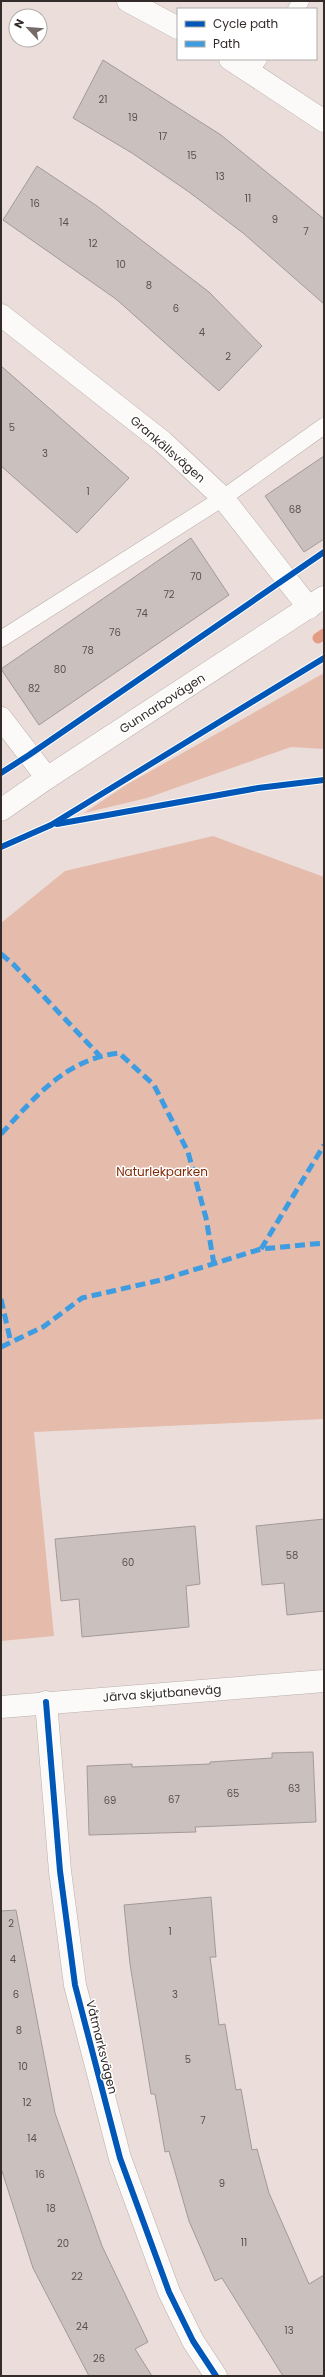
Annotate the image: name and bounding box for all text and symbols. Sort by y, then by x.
north arrow [8,8,48,48]
legend [177,8,317,60]
text: Cycle path [213,15,278,32]
text: N [10,16,28,31]
text: Path [213,35,240,52]
house number: 21 [99,92,107,107]
house number: 19 [128,110,138,125]
house number: 17 [159,129,168,144]
house number: 15 [187,148,197,163]
house number: 13 [215,169,225,184]
house number: 11 [245,191,251,206]
house number: 16 [30,196,40,211]
house number: 9 [272,212,278,227]
house number: 14 [59,215,69,230]
house number: 7 [303,224,309,239]
house number: 12 [89,236,98,251]
house number: 10 [116,257,126,272]
house number: 8 [146,278,152,293]
house number: 6 [173,301,179,316]
house number: 4 [199,325,205,340]
house number: 2 [225,349,231,364]
street label: Grankällsvägen [127,412,209,486]
house number: 5 [9,420,15,435]
house number: 3 [42,446,48,461]
house number: 1 [86,484,90,499]
house number: 68 [289,502,301,517]
house number: 70 [190,569,202,584]
house number: 72 [163,587,175,602]
house number: 74 [136,606,148,621]
house number: 76 [109,625,121,640]
house number: 78 [82,643,94,658]
house number: 80 [54,662,66,677]
street label: Gunnarbovägen [116,669,208,737]
house number: 82 [28,681,40,696]
park label: Naturlekparken [116,1163,208,1180]
house number: 58 [286,1548,298,1563]
house number: 60 [122,1555,134,1570]
street label: Järva skjutbaneväg [102,1680,222,1706]
house number: 63 [288,1781,300,1796]
house number: 65 [227,1786,239,1801]
house number: 67 [168,1792,180,1807]
house number: 69 [104,1793,116,1808]
house number: 2 [8,1916,14,1931]
house number: 1 [168,1924,172,1939]
house number: 4 [10,1952,16,1967]
house number: 6 [13,1987,19,2002]
house number: 3 [172,1987,178,2002]
street label: Våtmarksvägen [82,1998,122,2096]
house number: 8 [16,2023,22,2038]
house number: 5 [185,2052,191,2067]
house number: 10 [18,2059,28,2074]
house number: 12 [23,2095,32,2110]
house number: 7 [200,2113,206,2128]
house number: 14 [27,2131,37,2146]
house number: 16 [35,2167,45,2182]
house number: 9 [219,2176,225,2191]
house number: 18 [46,2201,56,2216]
house number: 11 [241,2235,247,2250]
house number: 20 [57,2236,69,2251]
house number: 22 [71,2269,83,2284]
house number: 24 [76,2319,88,2334]
house number: 13 [284,2323,294,2338]
house number: 26 [93,2351,105,2366]

